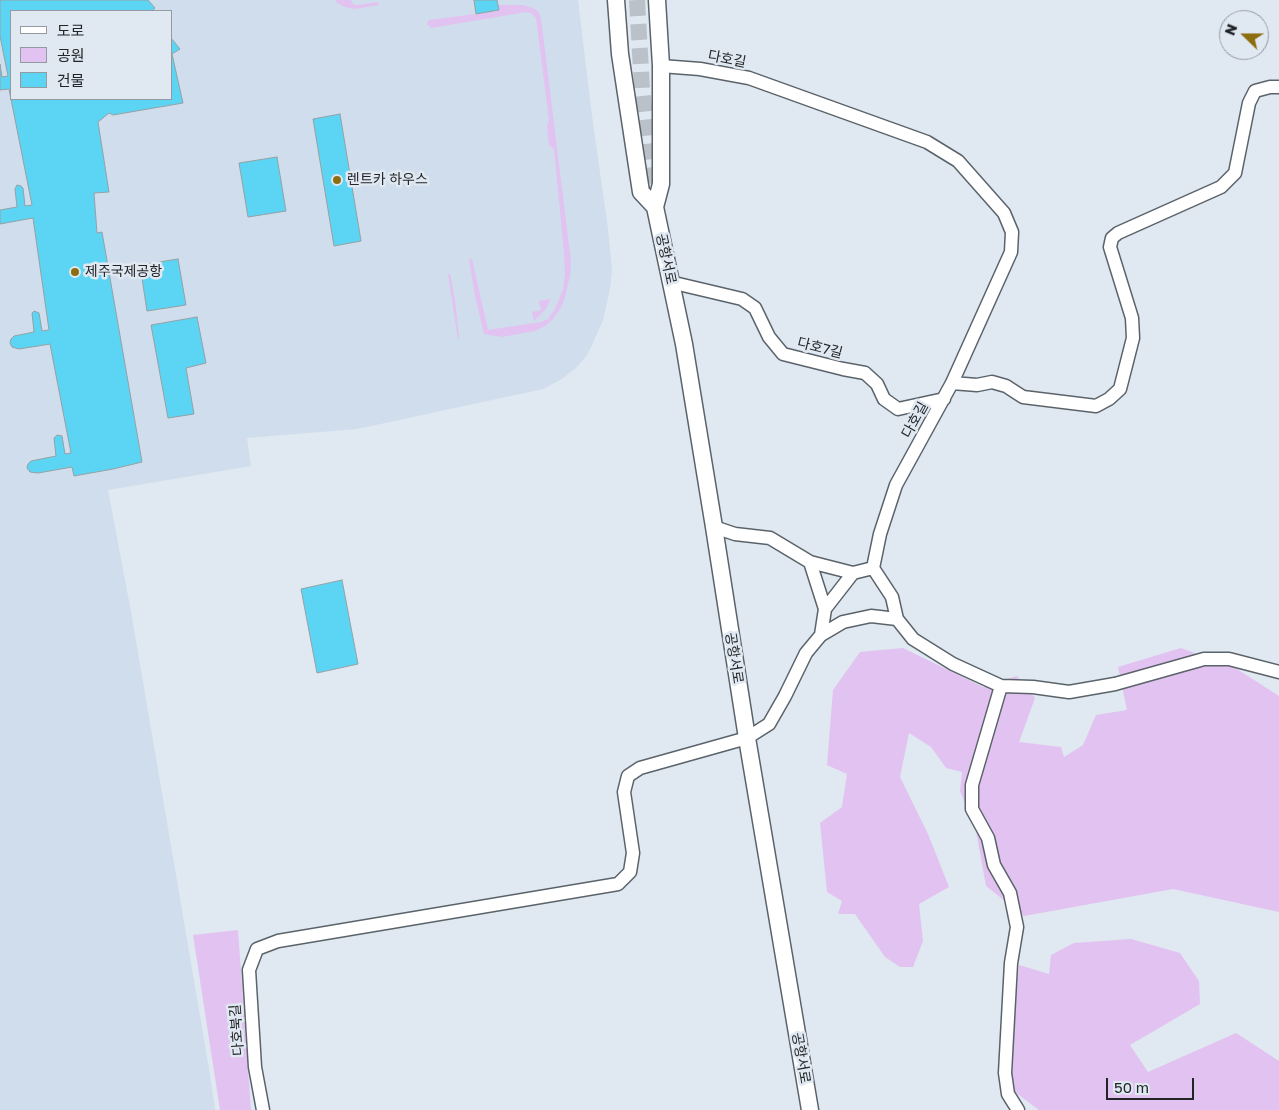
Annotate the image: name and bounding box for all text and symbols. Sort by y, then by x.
legend [10,10,172,100]
north arrow [1219,10,1269,60]
text: 도로 [57,21,85,39]
text: N [1221,21,1240,38]
text: 공원 [57,46,85,64]
street label: 다호길 [706,47,748,71]
text: 건물 [57,71,85,89]
place label: 렌트카 하우스 [347,172,428,188]
marker: 렌트카 하우스 [331,174,343,186]
street label: 공항서로 [652,232,680,286]
place label: 제주국제공항 [85,264,162,280]
marker: 제주국제공항 [69,266,81,278]
street label: 다호7길 [796,334,844,362]
street label: 다호길 [898,399,932,441]
street label: 공항서로 [722,631,746,685]
street label: 다호북길 [227,1004,247,1056]
street label: 공항서로 [788,1031,814,1085]
scale bar [1109,1068,1196,1100]
text: 50 m [1114,1078,1149,1096]

